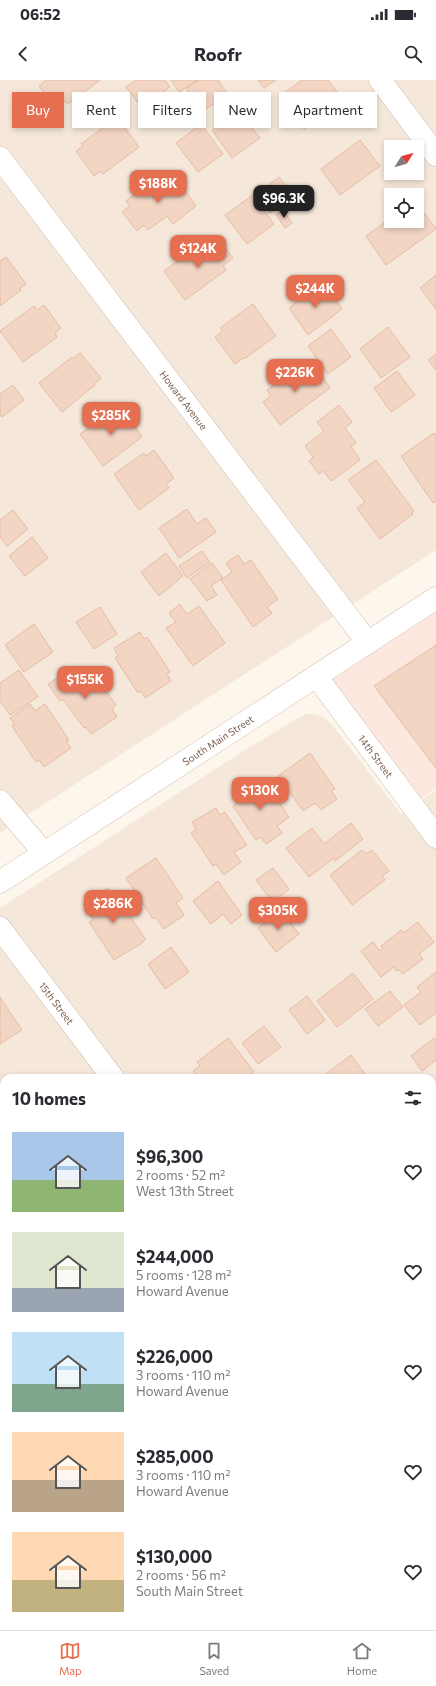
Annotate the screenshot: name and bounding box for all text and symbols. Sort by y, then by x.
text: 06:52 [20,5,60,23]
icon: back [12,43,34,65]
text: Roofr [194,43,242,65]
icon: search [402,43,424,65]
chip: Buy [12,92,64,128]
chip: Rent [72,92,130,128]
chip: Filters [138,92,206,128]
chip: New [214,92,271,128]
chip: Apartment [279,92,377,128]
north arrow [384,140,424,180]
map controls [384,140,424,228]
pin: $188K [130,170,186,204]
text: $188K [139,175,177,191]
pin: $96.3K [251,185,317,219]
button: locate [384,188,424,228]
text: $96.3K [262,190,306,206]
pin: $124K [170,235,226,269]
text: $124K [179,240,217,256]
pin: $244K [287,275,343,309]
text: $244K [295,280,335,296]
pin: $226K [267,359,323,393]
text: $226K [275,364,315,380]
street label: Howard Avenue [157,368,210,432]
pin: $285K [83,402,139,436]
text: $285K [91,407,131,423]
pin: $155K [57,666,113,700]
text: $155K [66,671,104,687]
street label: South Main Street [180,713,256,768]
street label: 14th Street [356,732,396,780]
pin: $130K [232,777,288,811]
text: $130K [241,782,279,798]
pin: $286K [85,890,141,924]
text: $286K [93,895,133,911]
pin: $305K [250,897,306,931]
text: $305K [258,902,298,918]
street label: 15th Street [37,979,76,1027]
icon: filters [402,1087,424,1109]
text: 10 homes [12,1088,86,1109]
text: $96,300 [136,1146,203,1167]
icon: home [44,1148,92,1196]
icon: heart [402,1161,424,1183]
text: 2 rooms · 52 m² [136,1167,225,1183]
text: West 13th Street [136,1183,234,1199]
text: $244,000 [136,1246,214,1267]
icon: home [44,1248,92,1296]
icon: heart [402,1261,424,1283]
text: 5 rooms · 128 m² [136,1267,231,1283]
text: Howard Avenue [136,1283,229,1299]
text: $226,000 [136,1346,213,1367]
icon: home [44,1348,92,1396]
icon: heart [402,1361,424,1383]
text: 3 rooms · 110 m² [136,1367,230,1383]
text: Howard Avenue [136,1383,229,1399]
text: $285,000 [136,1446,213,1467]
icon: home [44,1448,92,1496]
icon: heart [402,1461,424,1483]
text: 3 rooms · 110 m² [136,1467,230,1483]
text: Howard Avenue [136,1483,229,1499]
text: $130,000 [136,1546,212,1567]
icon: home [44,1548,92,1596]
icon: heart [402,1561,424,1583]
text: 2 rooms · 56 m² [136,1567,226,1583]
text: South Main Street [136,1583,243,1599]
tab: Map [59,1640,82,1677]
tab: Saved [199,1640,229,1677]
tab: Home [347,1640,377,1677]

